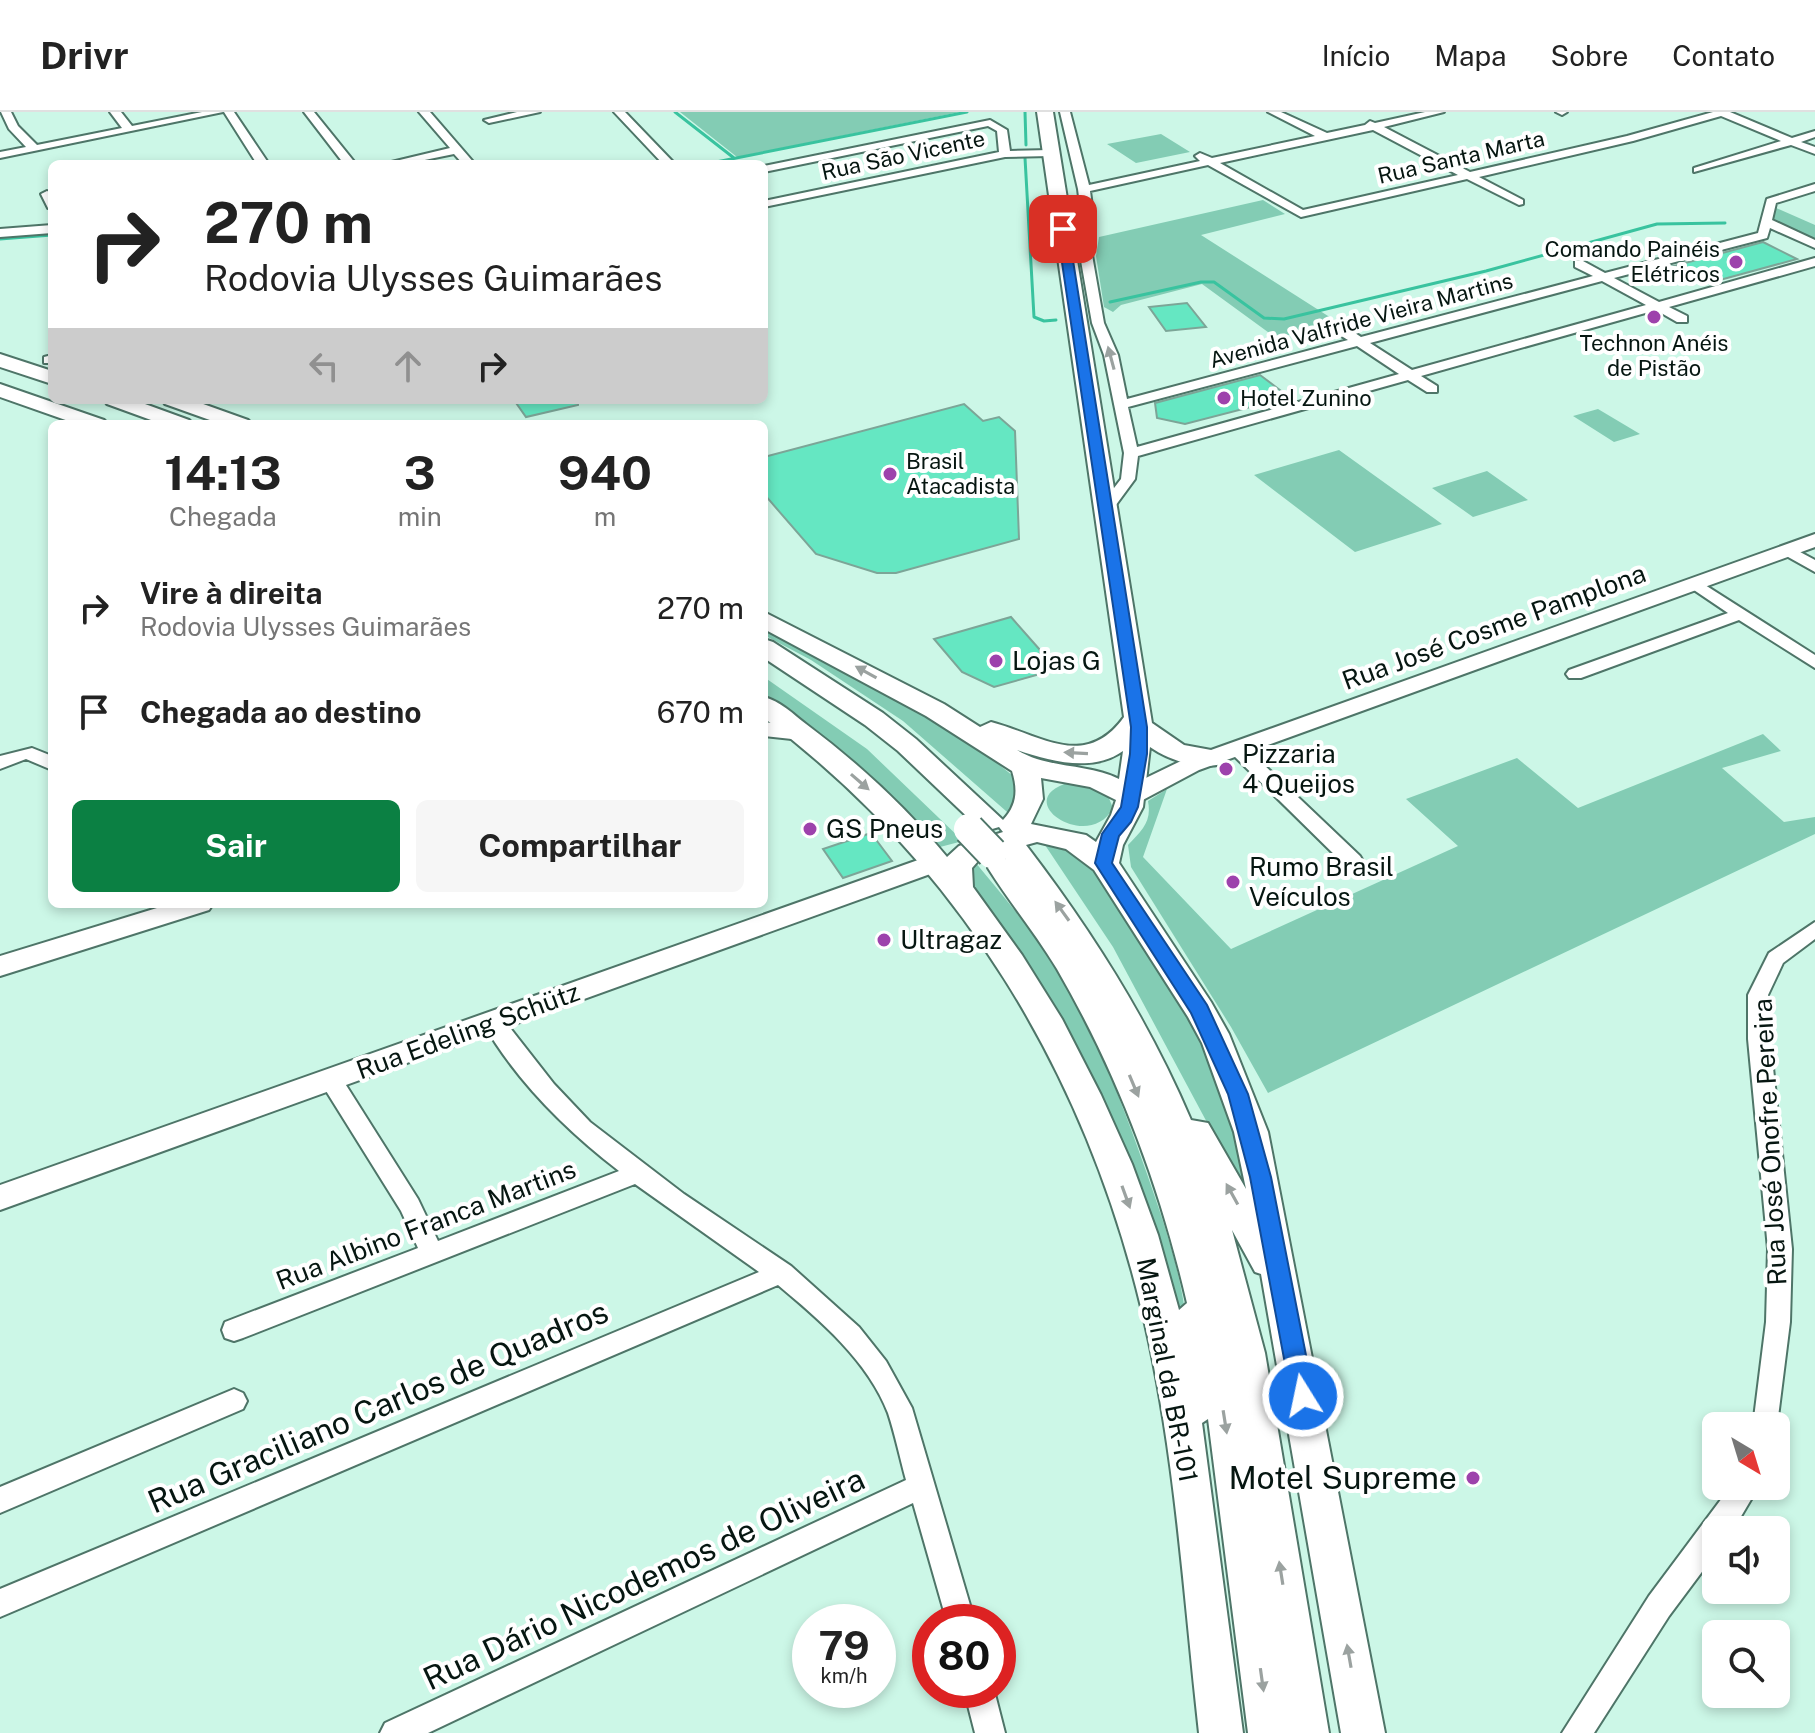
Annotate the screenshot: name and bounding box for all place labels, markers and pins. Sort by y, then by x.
pin [1029,195,1097,263]
place label: Comando Painéis Elétricos [1545,236,1720,287]
marker: Comando Painéis Elétricos [1727,253,1745,271]
marker: Technon Anéis de Pistão [1645,308,1663,326]
place label: Technon Anéis de Pistão [1579,330,1729,381]
place label: Hotel Zunino [1240,385,1372,411]
marker: Hotel Zunino [1215,389,1233,407]
place label: Brasil Atacadista [906,448,1015,499]
marker: Brasil Atacadista [881,465,899,483]
place label: Lojas G [1012,645,1101,676]
marker: Lojas G [987,652,1005,670]
place label: Pizzaria 4 Queijos [1242,738,1355,799]
marker: Pizzaria 4 Queijos [1217,760,1235,778]
place label: GS Pneus [826,813,943,844]
marker: GS Pneus [801,820,819,838]
place label: Rumo Brasil Veículos [1249,851,1394,912]
marker: Rumo Brasil Veículos [1224,873,1242,891]
place label: Ultragaz [900,924,1002,955]
marker: Ultragaz [875,931,893,949]
place label: Motel Supreme [1228,1459,1457,1496]
marker: Motel Supreme [1464,1469,1482,1487]

